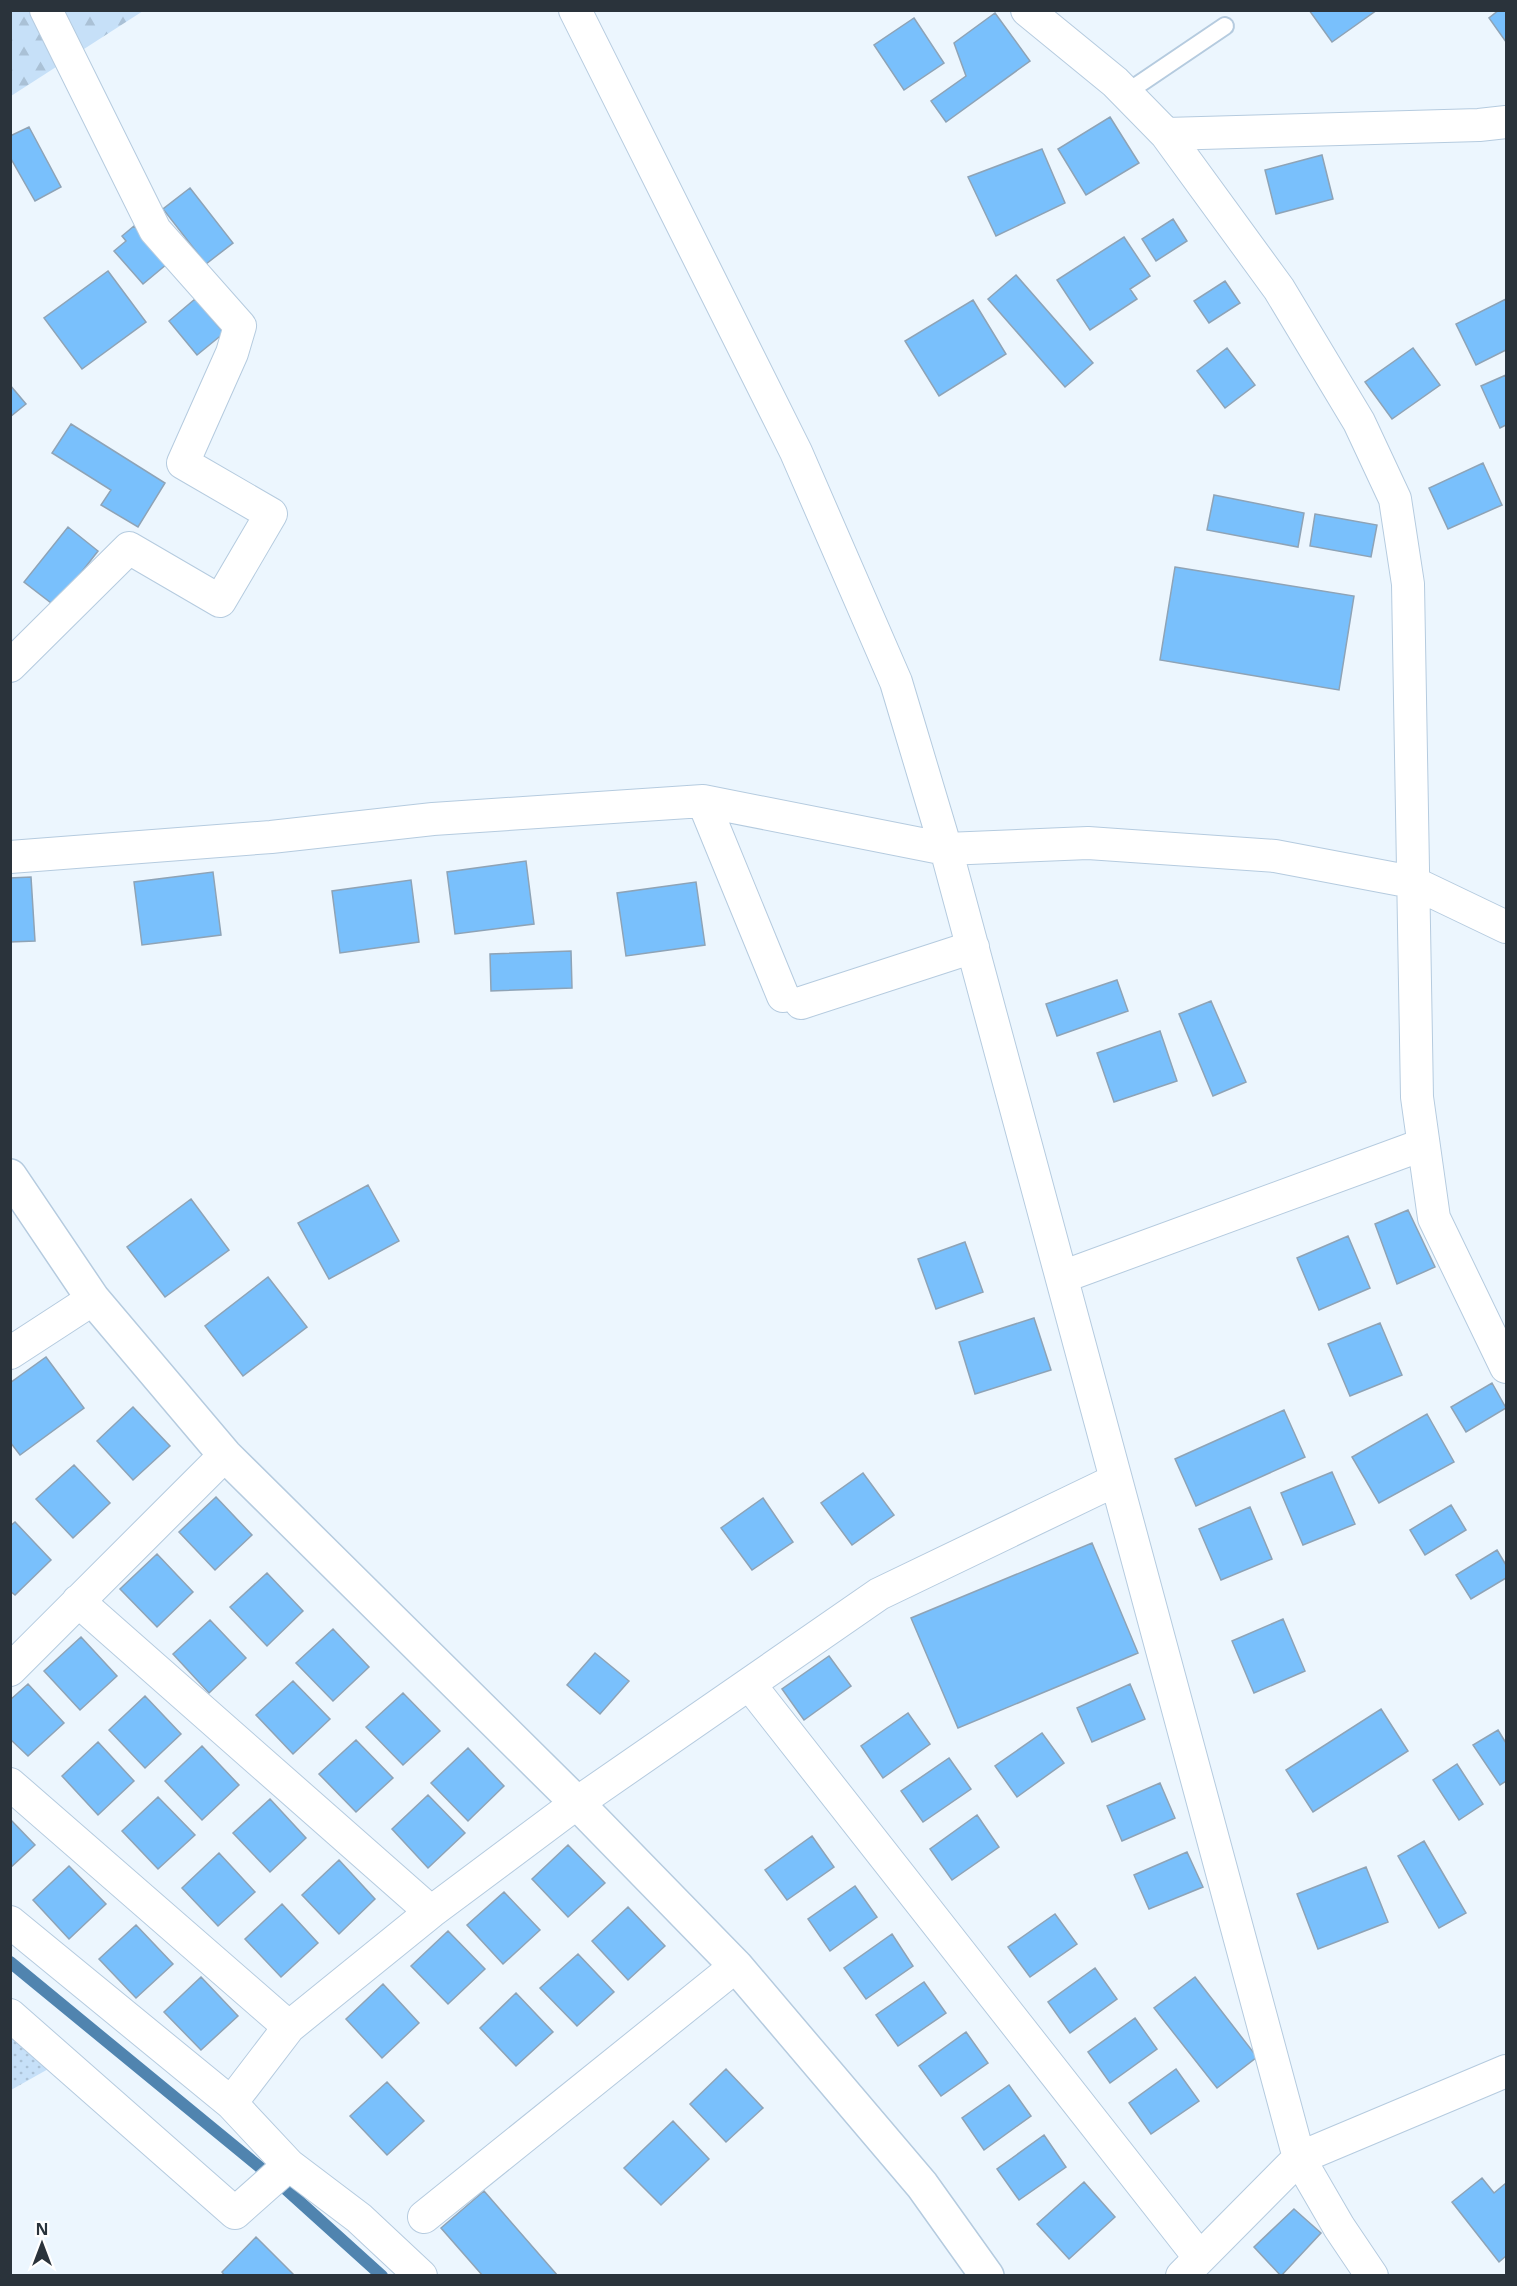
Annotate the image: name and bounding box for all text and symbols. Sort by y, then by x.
north arrow [12,2214,72,2274]
text: N [35,2218,49,2240]

